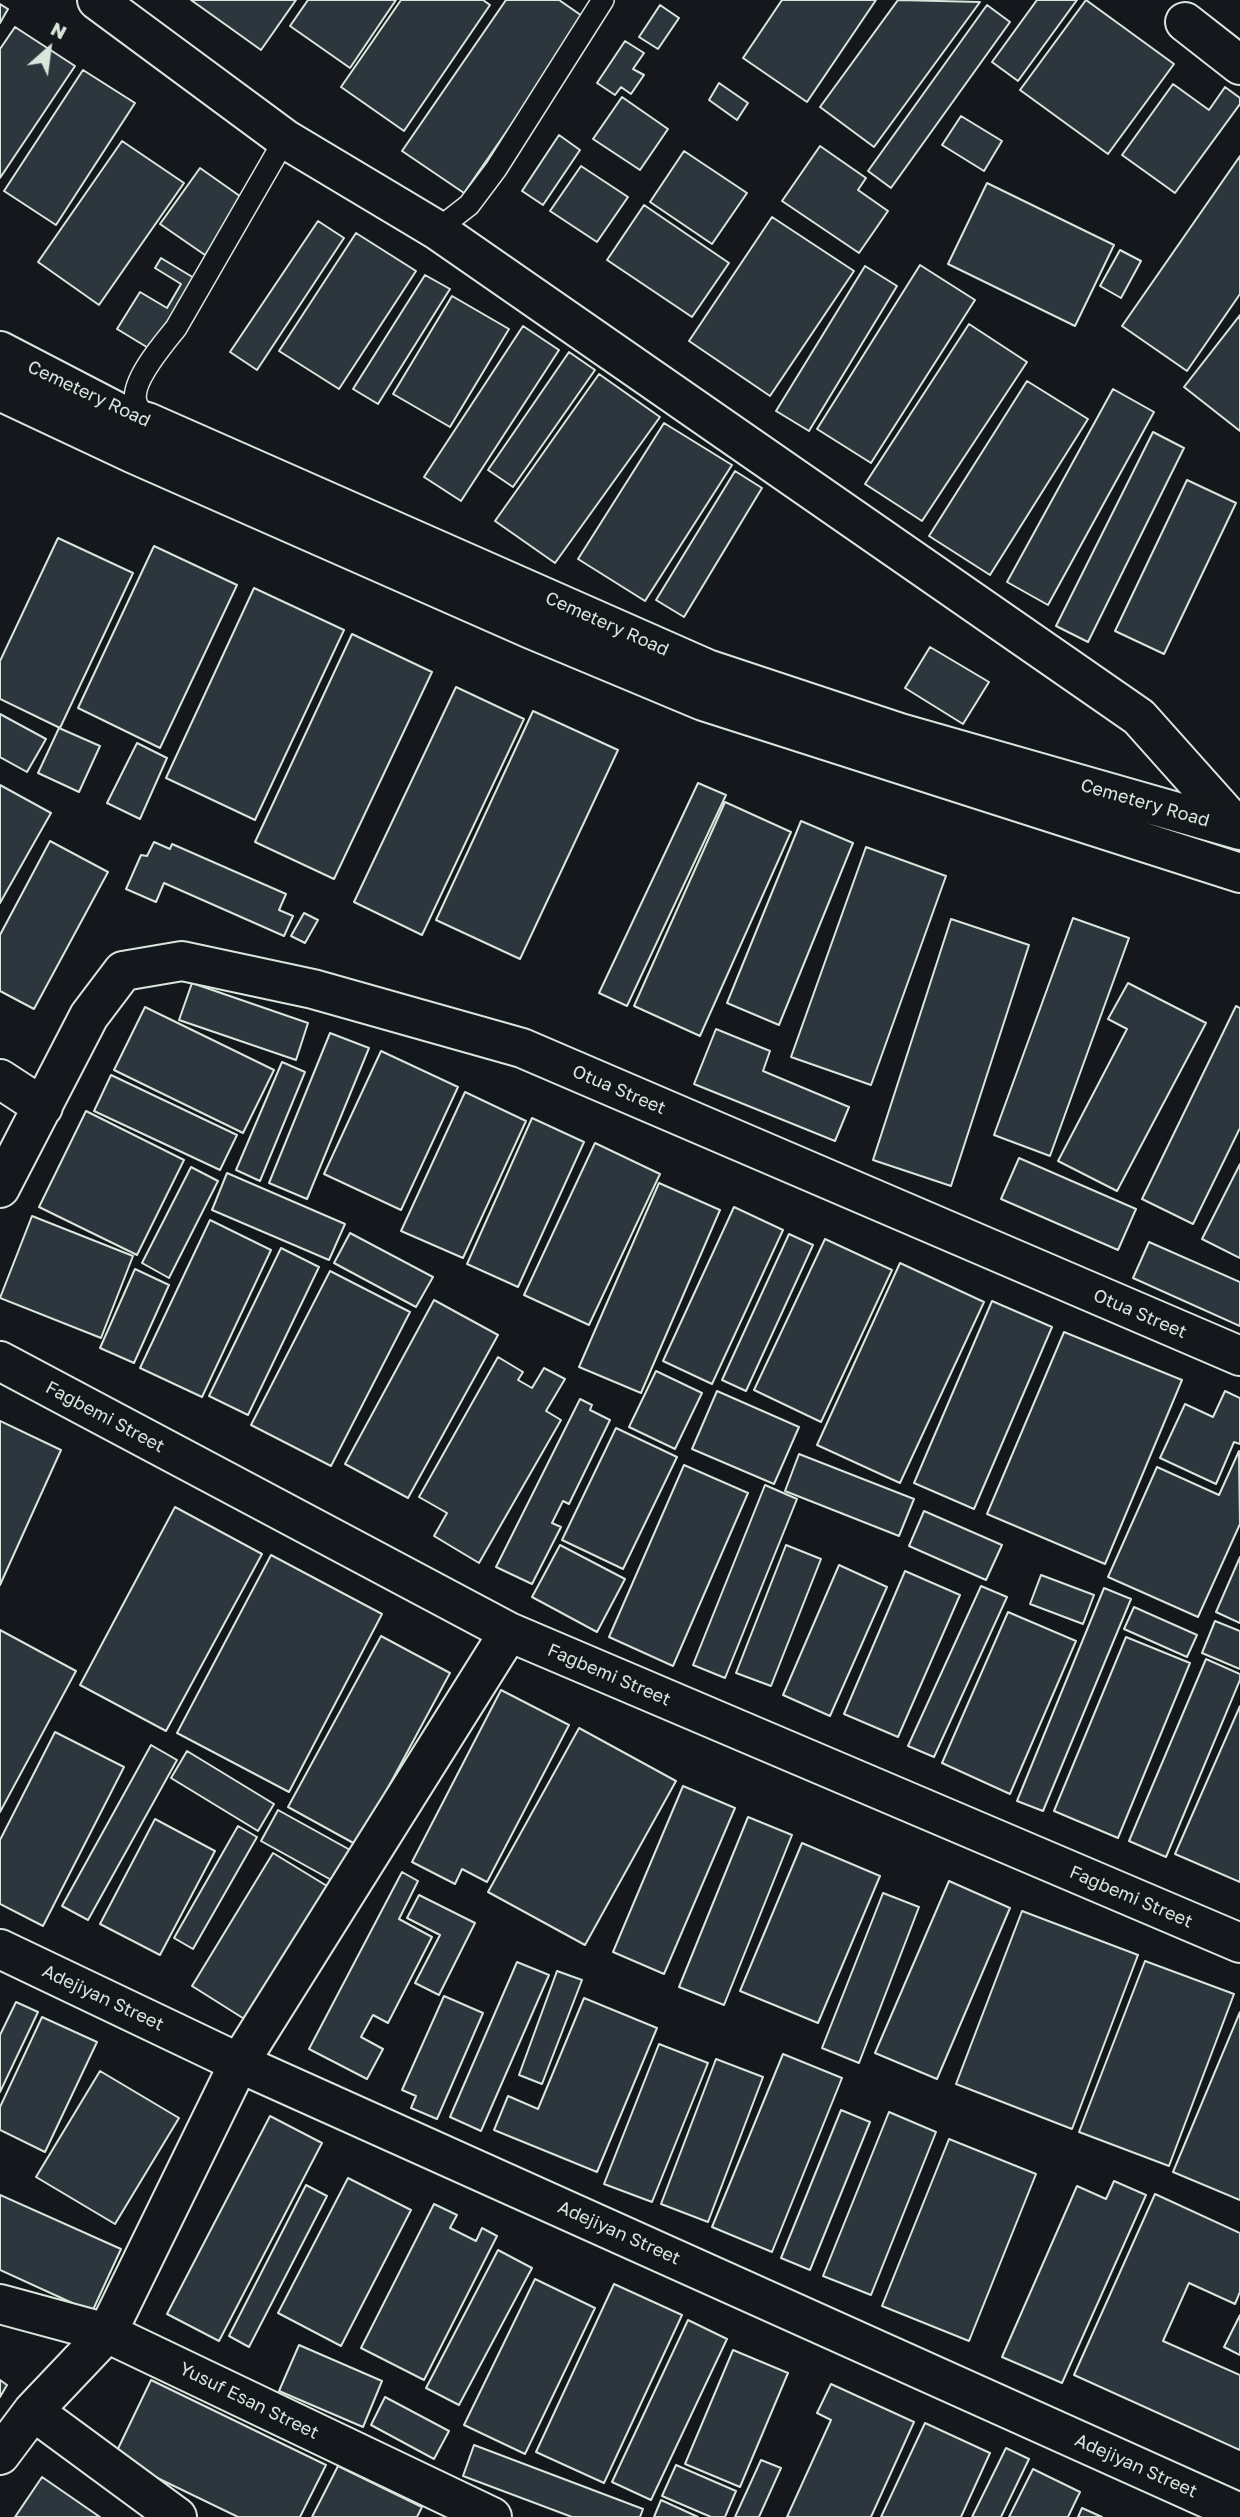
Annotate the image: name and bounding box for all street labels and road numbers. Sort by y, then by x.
street label: Cemetery Road [24,356,154,432]
street label: Cemetery Road [542,587,672,661]
street label: Cemetery Road [1078,774,1212,832]
street label: Otua Street [569,1061,669,1119]
street label: Otua Street [1090,1285,1190,1343]
street label: Fagbemi Street [42,1377,168,1457]
street label: Fagbemi Street [544,1639,674,1711]
street label: Fagbemi Street [1066,1861,1196,1933]
street label: Adejiyan Street [39,1960,167,2036]
street label: Adejiyan Street [554,2196,684,2270]
street label: Yusuf Esan Street [176,2358,322,2444]
street label: Adejiyan Street [1071,2429,1201,2503]

